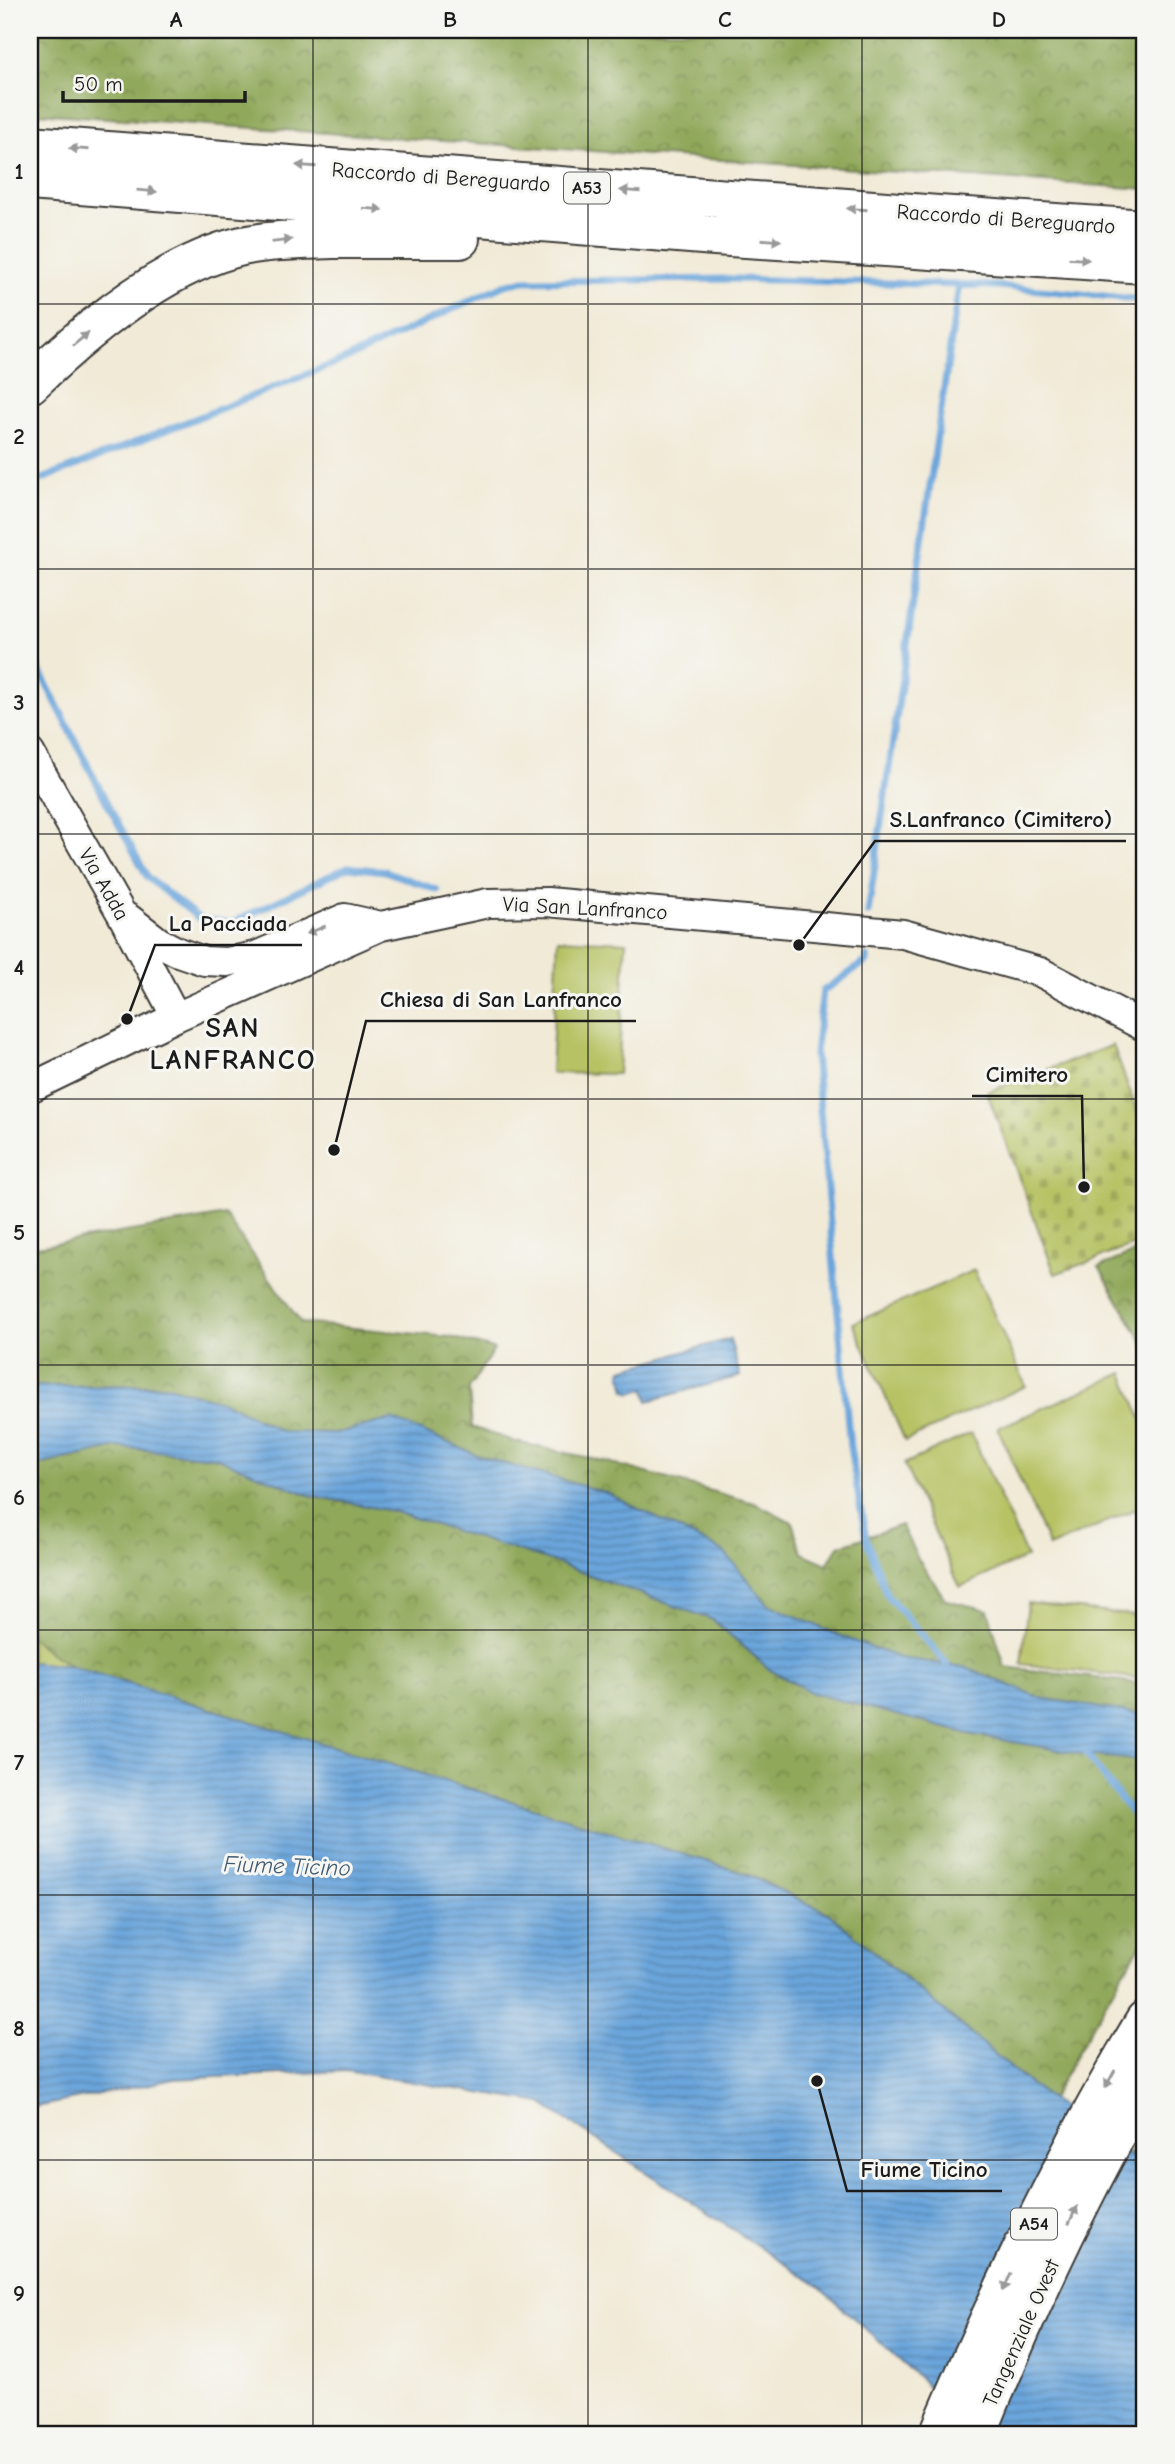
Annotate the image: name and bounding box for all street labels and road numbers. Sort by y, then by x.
street label: Raccordo di Bereguardo [331,157,551,197]
road number: A53 [564,172,610,204]
street label: Raccordo di Bereguardo [896,199,1116,239]
street label: Via Adda [74,844,134,924]
street label: Via San Lanfranco [502,892,668,924]
road number: A54 [1011,2208,1057,2240]
street label: Tangenziale Ovest [978,2255,1065,2410]

